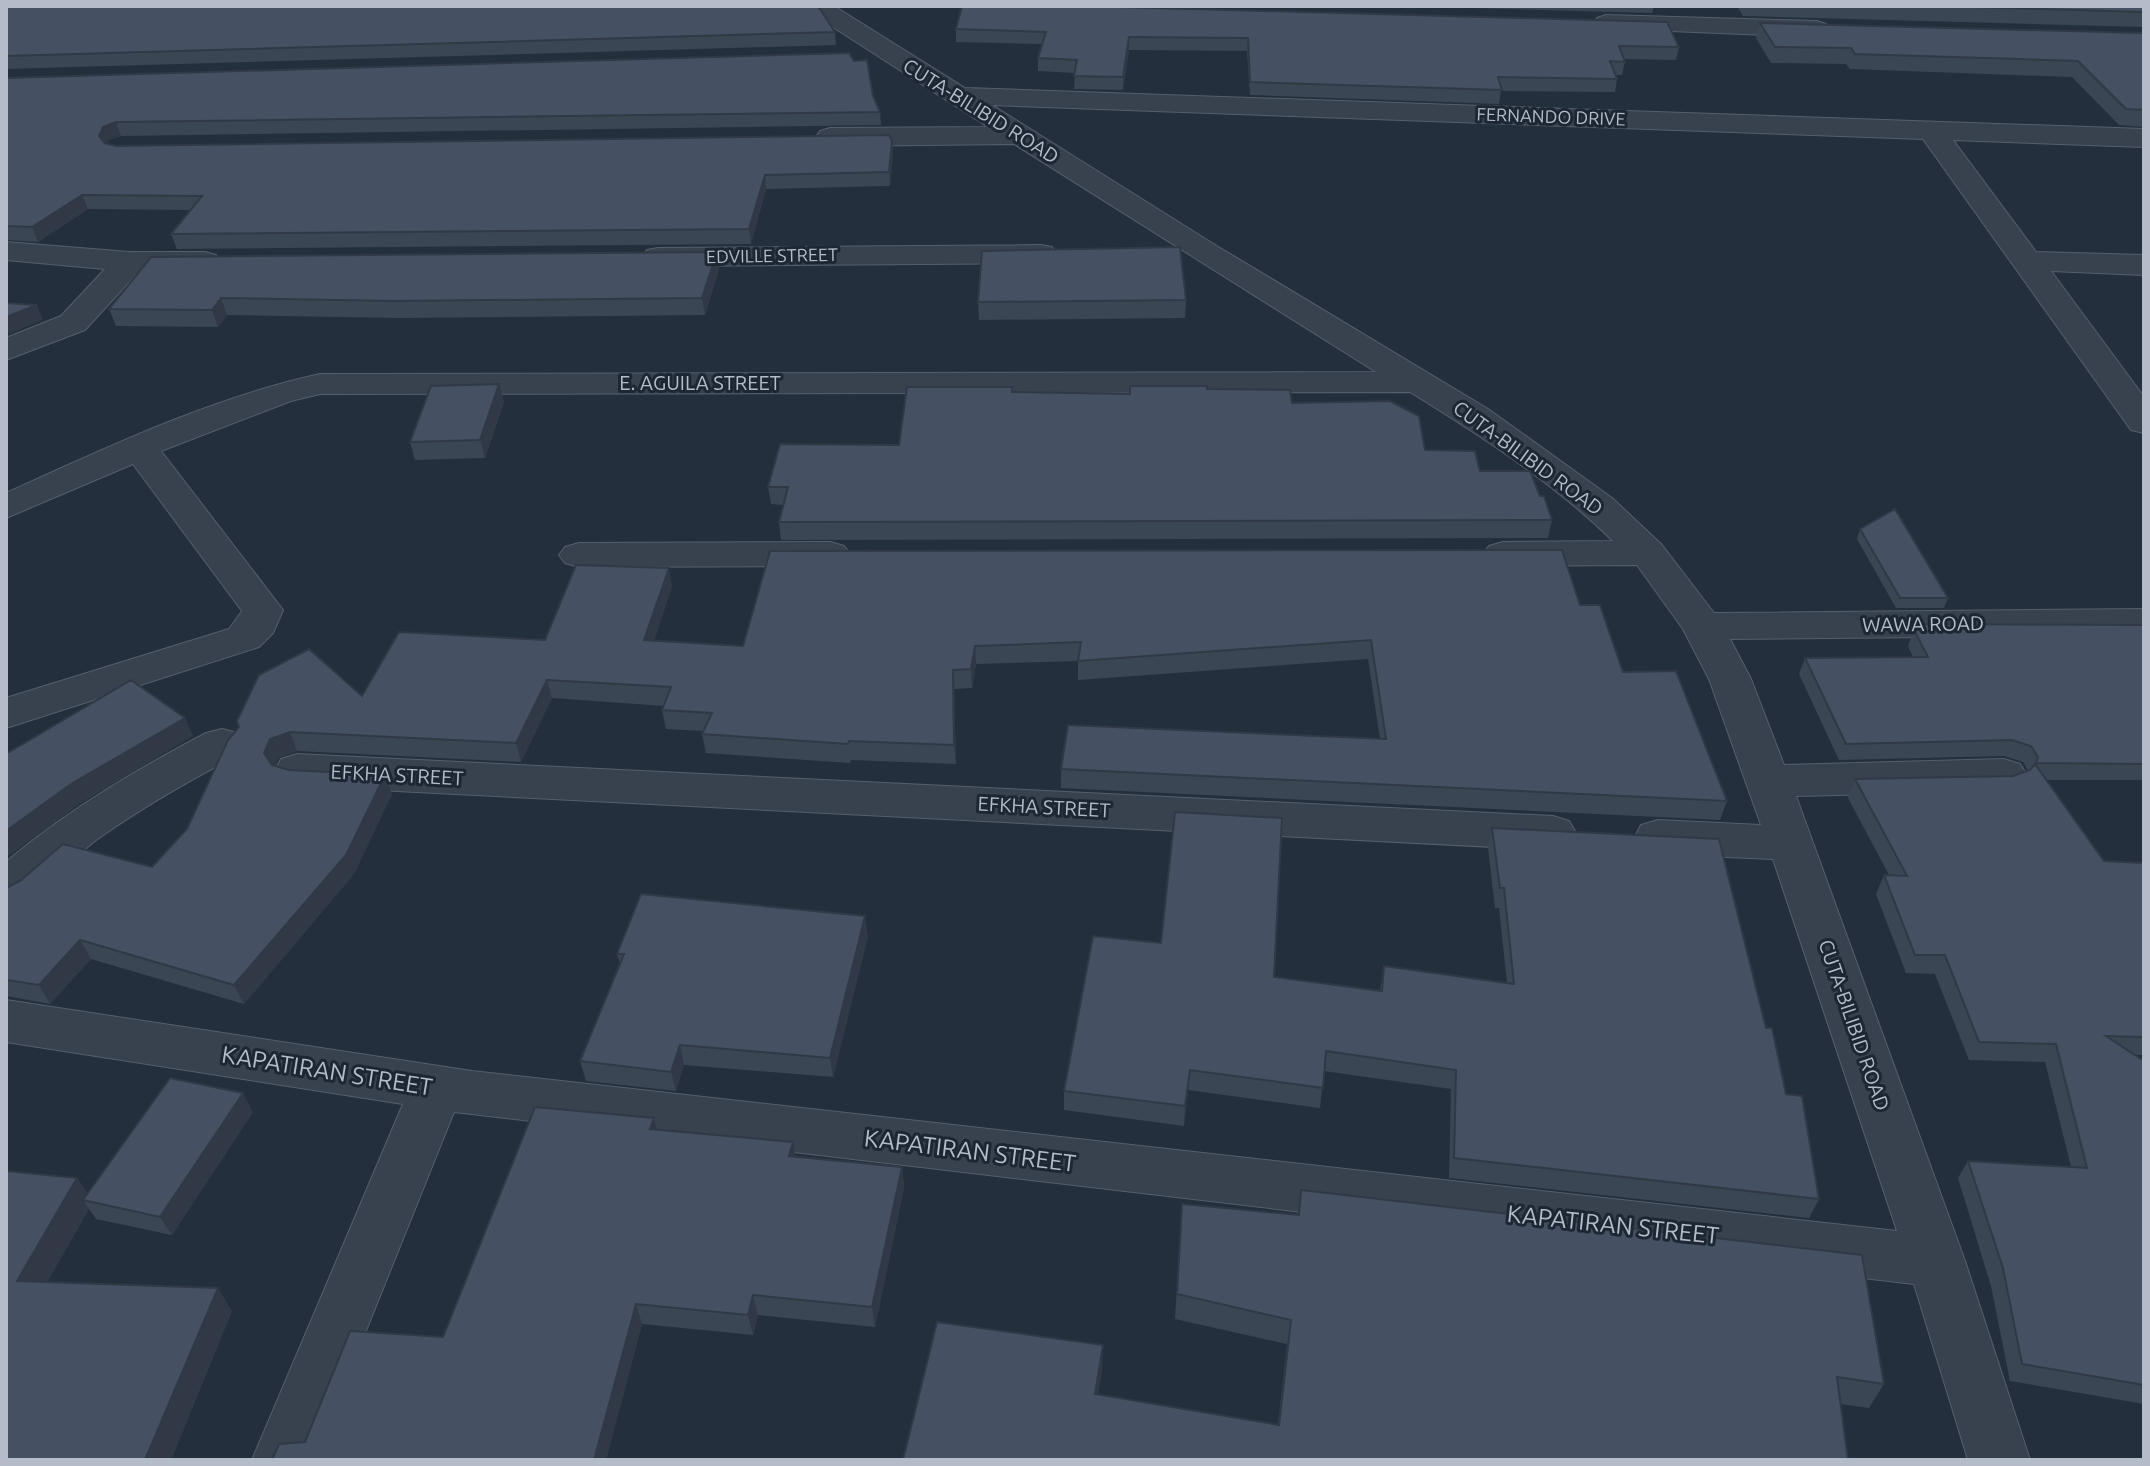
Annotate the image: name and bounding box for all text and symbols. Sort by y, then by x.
street label: CUTA-BILIBID ROAD [899,53,1063,168]
street label: FERNANDO DRIVE [1476,103,1626,129]
street label: EDVILLE STREET [706,244,838,266]
street label: E. AGUILA STREET [619,371,781,394]
street label: CUTA-BILIBID ROAD [1449,396,1608,520]
street label: WAWA ROAD [1862,611,1984,636]
street label: EFKHA STREET [330,760,464,789]
street label: EFKHA STREET [977,792,1111,821]
street label: CUTA-BILIBID ROAD [1814,936,1895,1113]
street label: KAPATIRAN STREET [220,1041,434,1101]
street label: KAPATIRAN STREET [863,1124,1077,1177]
street label: KAPATIRAN STREET [1506,1200,1720,1249]

